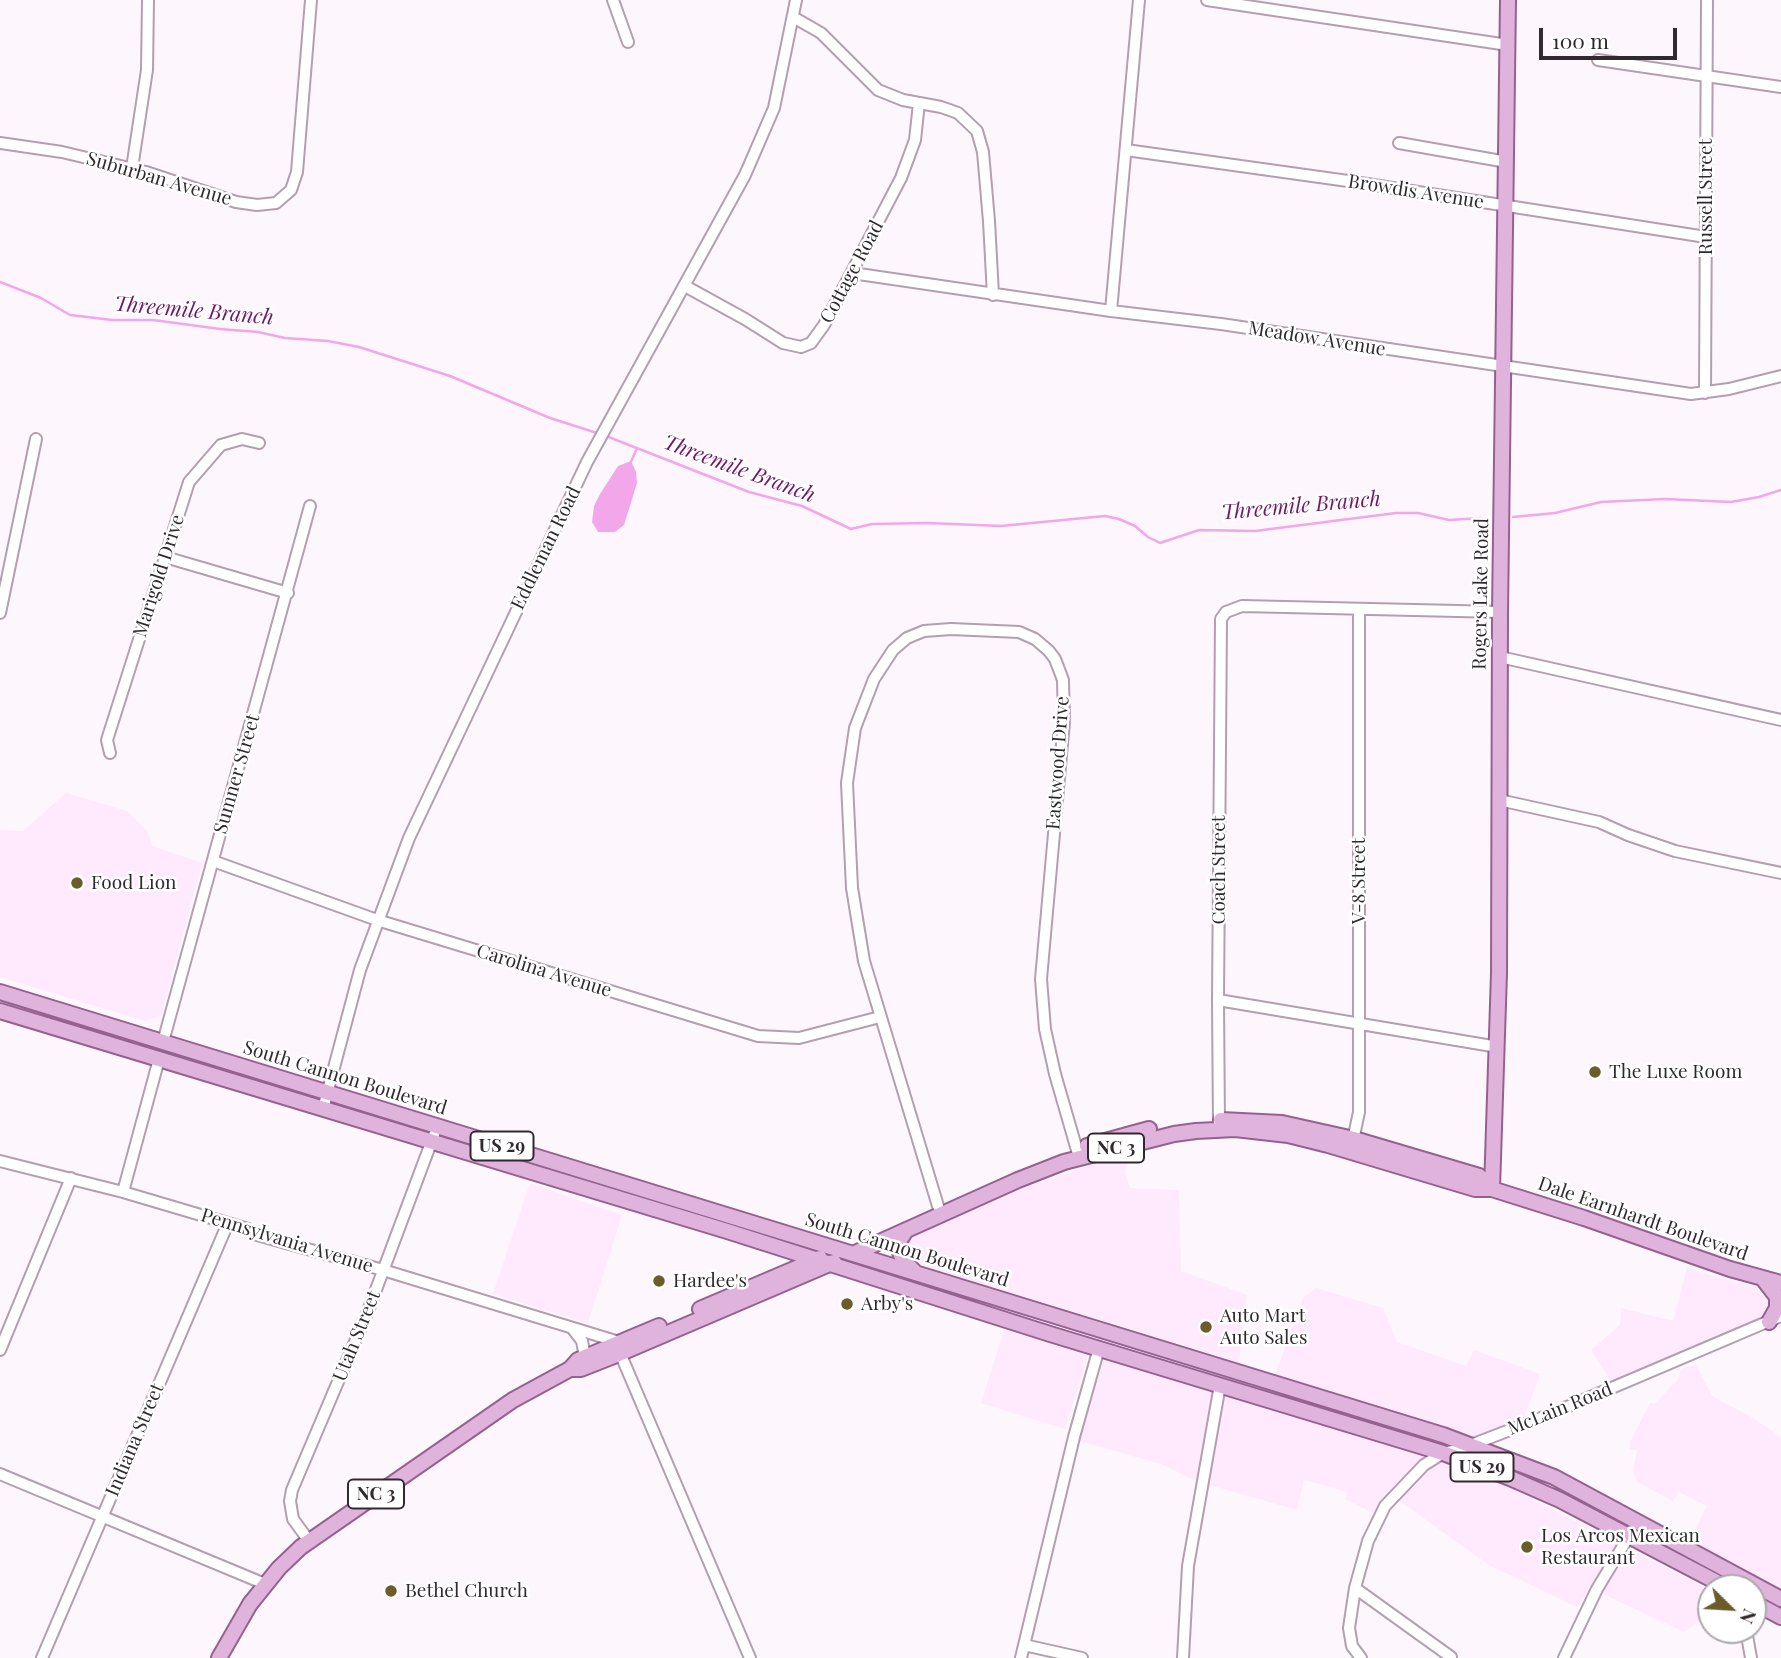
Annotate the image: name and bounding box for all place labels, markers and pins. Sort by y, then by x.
place label: Food Lion [91,872,176,894]
marker: Food Lion [69,875,85,891]
place label: The Luxe Room [1609,1061,1742,1083]
marker: The Luxe Room [1587,1064,1603,1080]
place label: Hardee's [673,1270,747,1292]
marker: Hardee's [651,1273,667,1289]
place label: Arby's [861,1293,913,1315]
marker: Arby's [839,1296,855,1312]
place label: Auto Mart Auto Sales [1220,1305,1307,1349]
marker: Auto Mart Auto Sales [1198,1319,1214,1335]
place label: Los Arcos Mexican Restaurant [1541,1525,1700,1569]
marker: Los Arcos Mexican Restaurant [1519,1539,1535,1555]
place label: Bethel Church [405,1580,528,1602]
marker: Bethel Church [383,1583,399,1599]

